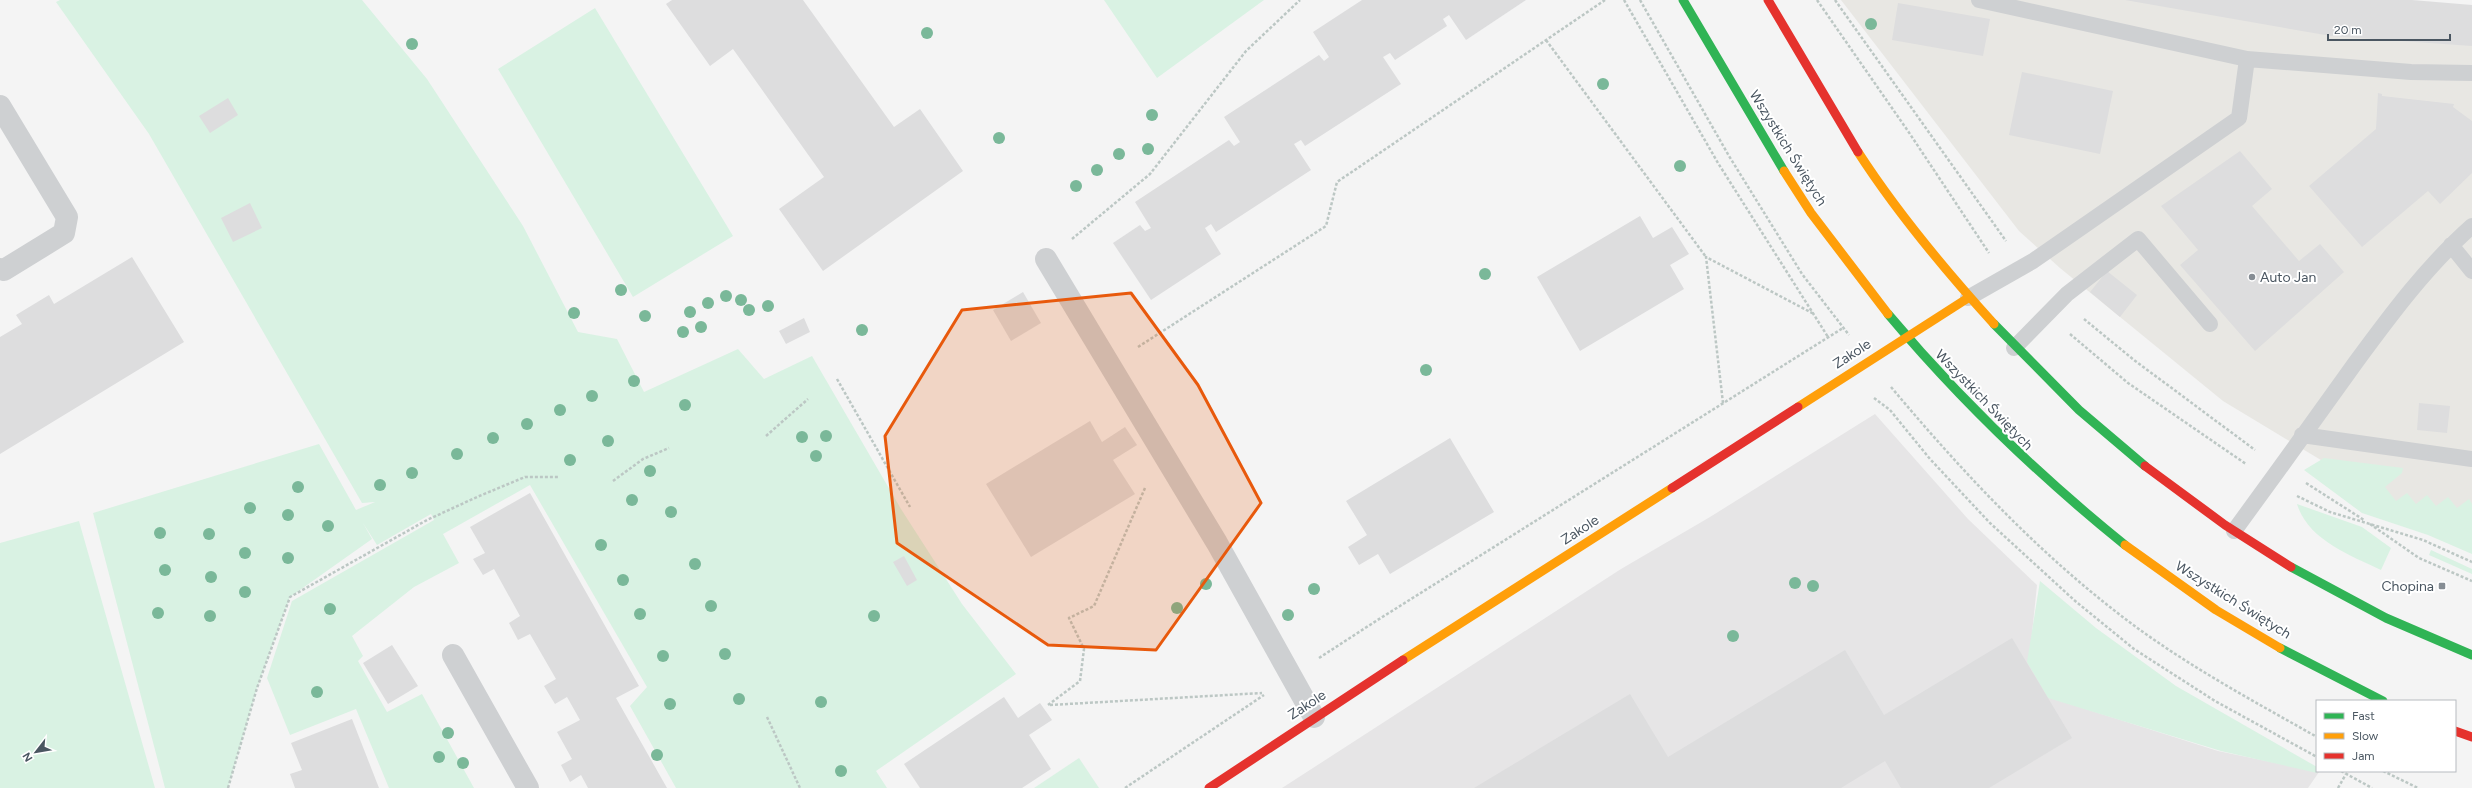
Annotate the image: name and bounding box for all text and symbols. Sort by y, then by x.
scale bar [2328,16,2450,42]
text: 20 m [2334,23,2362,37]
street label: Wszystkich Świętych [1745,87,1831,209]
place label: Auto Jan [2260,269,2316,286]
marker: Auto Jan [2247,272,2257,282]
street label: Zakole [1830,335,1874,372]
street label: Wszystkich Świętych [1932,346,2037,454]
street label: Zakole [1558,511,1602,548]
street label: Wszystkich Świętych [2172,557,2294,643]
place label: Chopina [2382,578,2434,595]
marker: Chopina [2437,581,2447,591]
street label: Zakole [1285,686,1329,723]
legend [2316,700,2456,772]
text: Fast [2352,709,2375,723]
text: Slow [2352,729,2379,743]
north arrow [16,732,56,772]
text: Jam [2352,749,2375,763]
text: N [20,750,36,764]

